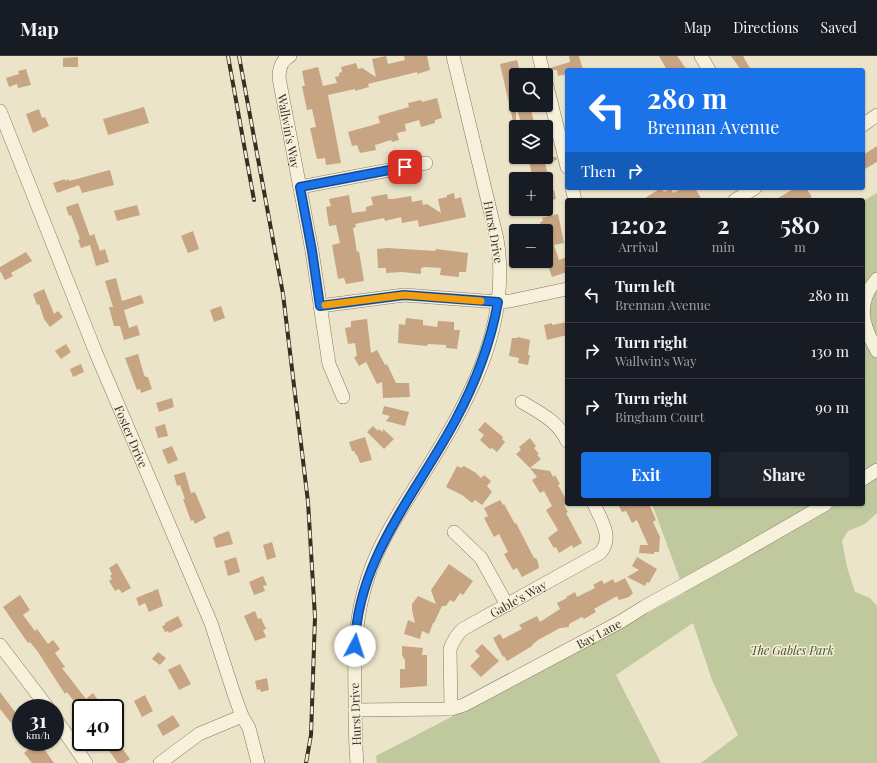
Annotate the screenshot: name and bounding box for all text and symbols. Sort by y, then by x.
text: Map [20,15,59,41]
text: Map [684,18,711,37]
text: Directions [733,18,799,37]
text: Saved [821,18,857,37]
map controls [509,68,553,268]
button: search [509,68,553,112]
text: 280 m [647,79,727,116]
icon: left [581,84,633,136]
street label: Wallwin's Way [274,91,304,169]
text: Brennan Avenue [647,115,779,139]
button: layers [509,120,553,164]
pin [388,150,422,184]
icon: arrive [394,156,416,178]
icon: right [624,160,646,182]
text: Then [581,161,616,181]
button: + [509,172,553,216]
street label: Hurst Drive [481,200,507,264]
text: 12:02 [610,208,667,240]
text: 2 [717,208,730,240]
text: 580 [780,208,820,240]
button: − [509,224,553,268]
text: Arrival [618,238,658,255]
text: min [712,238,735,255]
text: m [794,238,806,255]
text: Turn left [615,276,676,296]
icon: left [581,284,603,306]
text: 280 m [808,285,849,305]
text: Brennan Avenue [615,296,711,313]
text: Turn right [615,332,688,352]
icon: right [581,340,603,362]
text: 130 m [811,341,849,361]
text: Wallwin's Way [615,352,696,369]
text: Turn right [615,388,688,408]
icon: right [581,396,603,418]
text: 90 m [815,397,849,417]
street label: Foster Drive [111,403,152,470]
text: Bingham Court [615,408,704,425]
button: Exit [581,452,711,498]
button: Share [719,452,849,498]
street label: Gable's Way [487,576,549,621]
street label: Bay Lane [573,615,624,652]
position arrow [334,625,376,667]
park label: The Gables Park [750,642,834,658]
street label: Hurst Drive [346,682,364,746]
speed limit sign: 40 [72,699,124,751]
text: 31 [29,706,47,733]
text: km/h [26,728,50,742]

